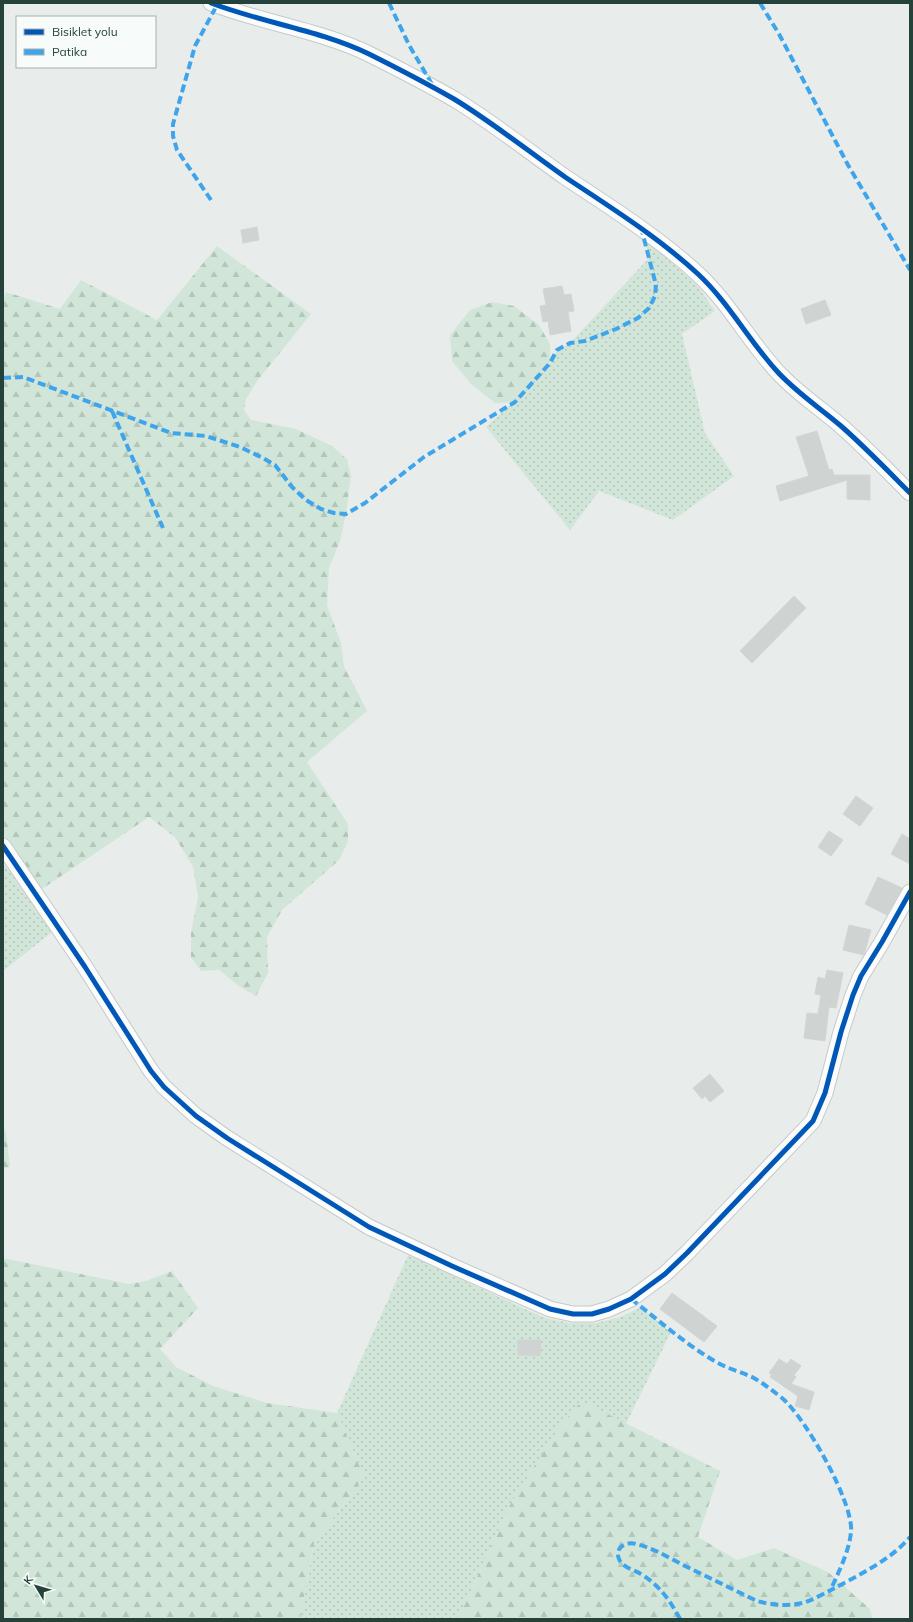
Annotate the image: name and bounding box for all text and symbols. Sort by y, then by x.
legend [16,16,156,68]
text: Bisiklet yolu [52,24,118,39]
text: Patika [52,44,87,59]
north arrow [16,1566,56,1606]
text: K [20,1572,36,1587]

